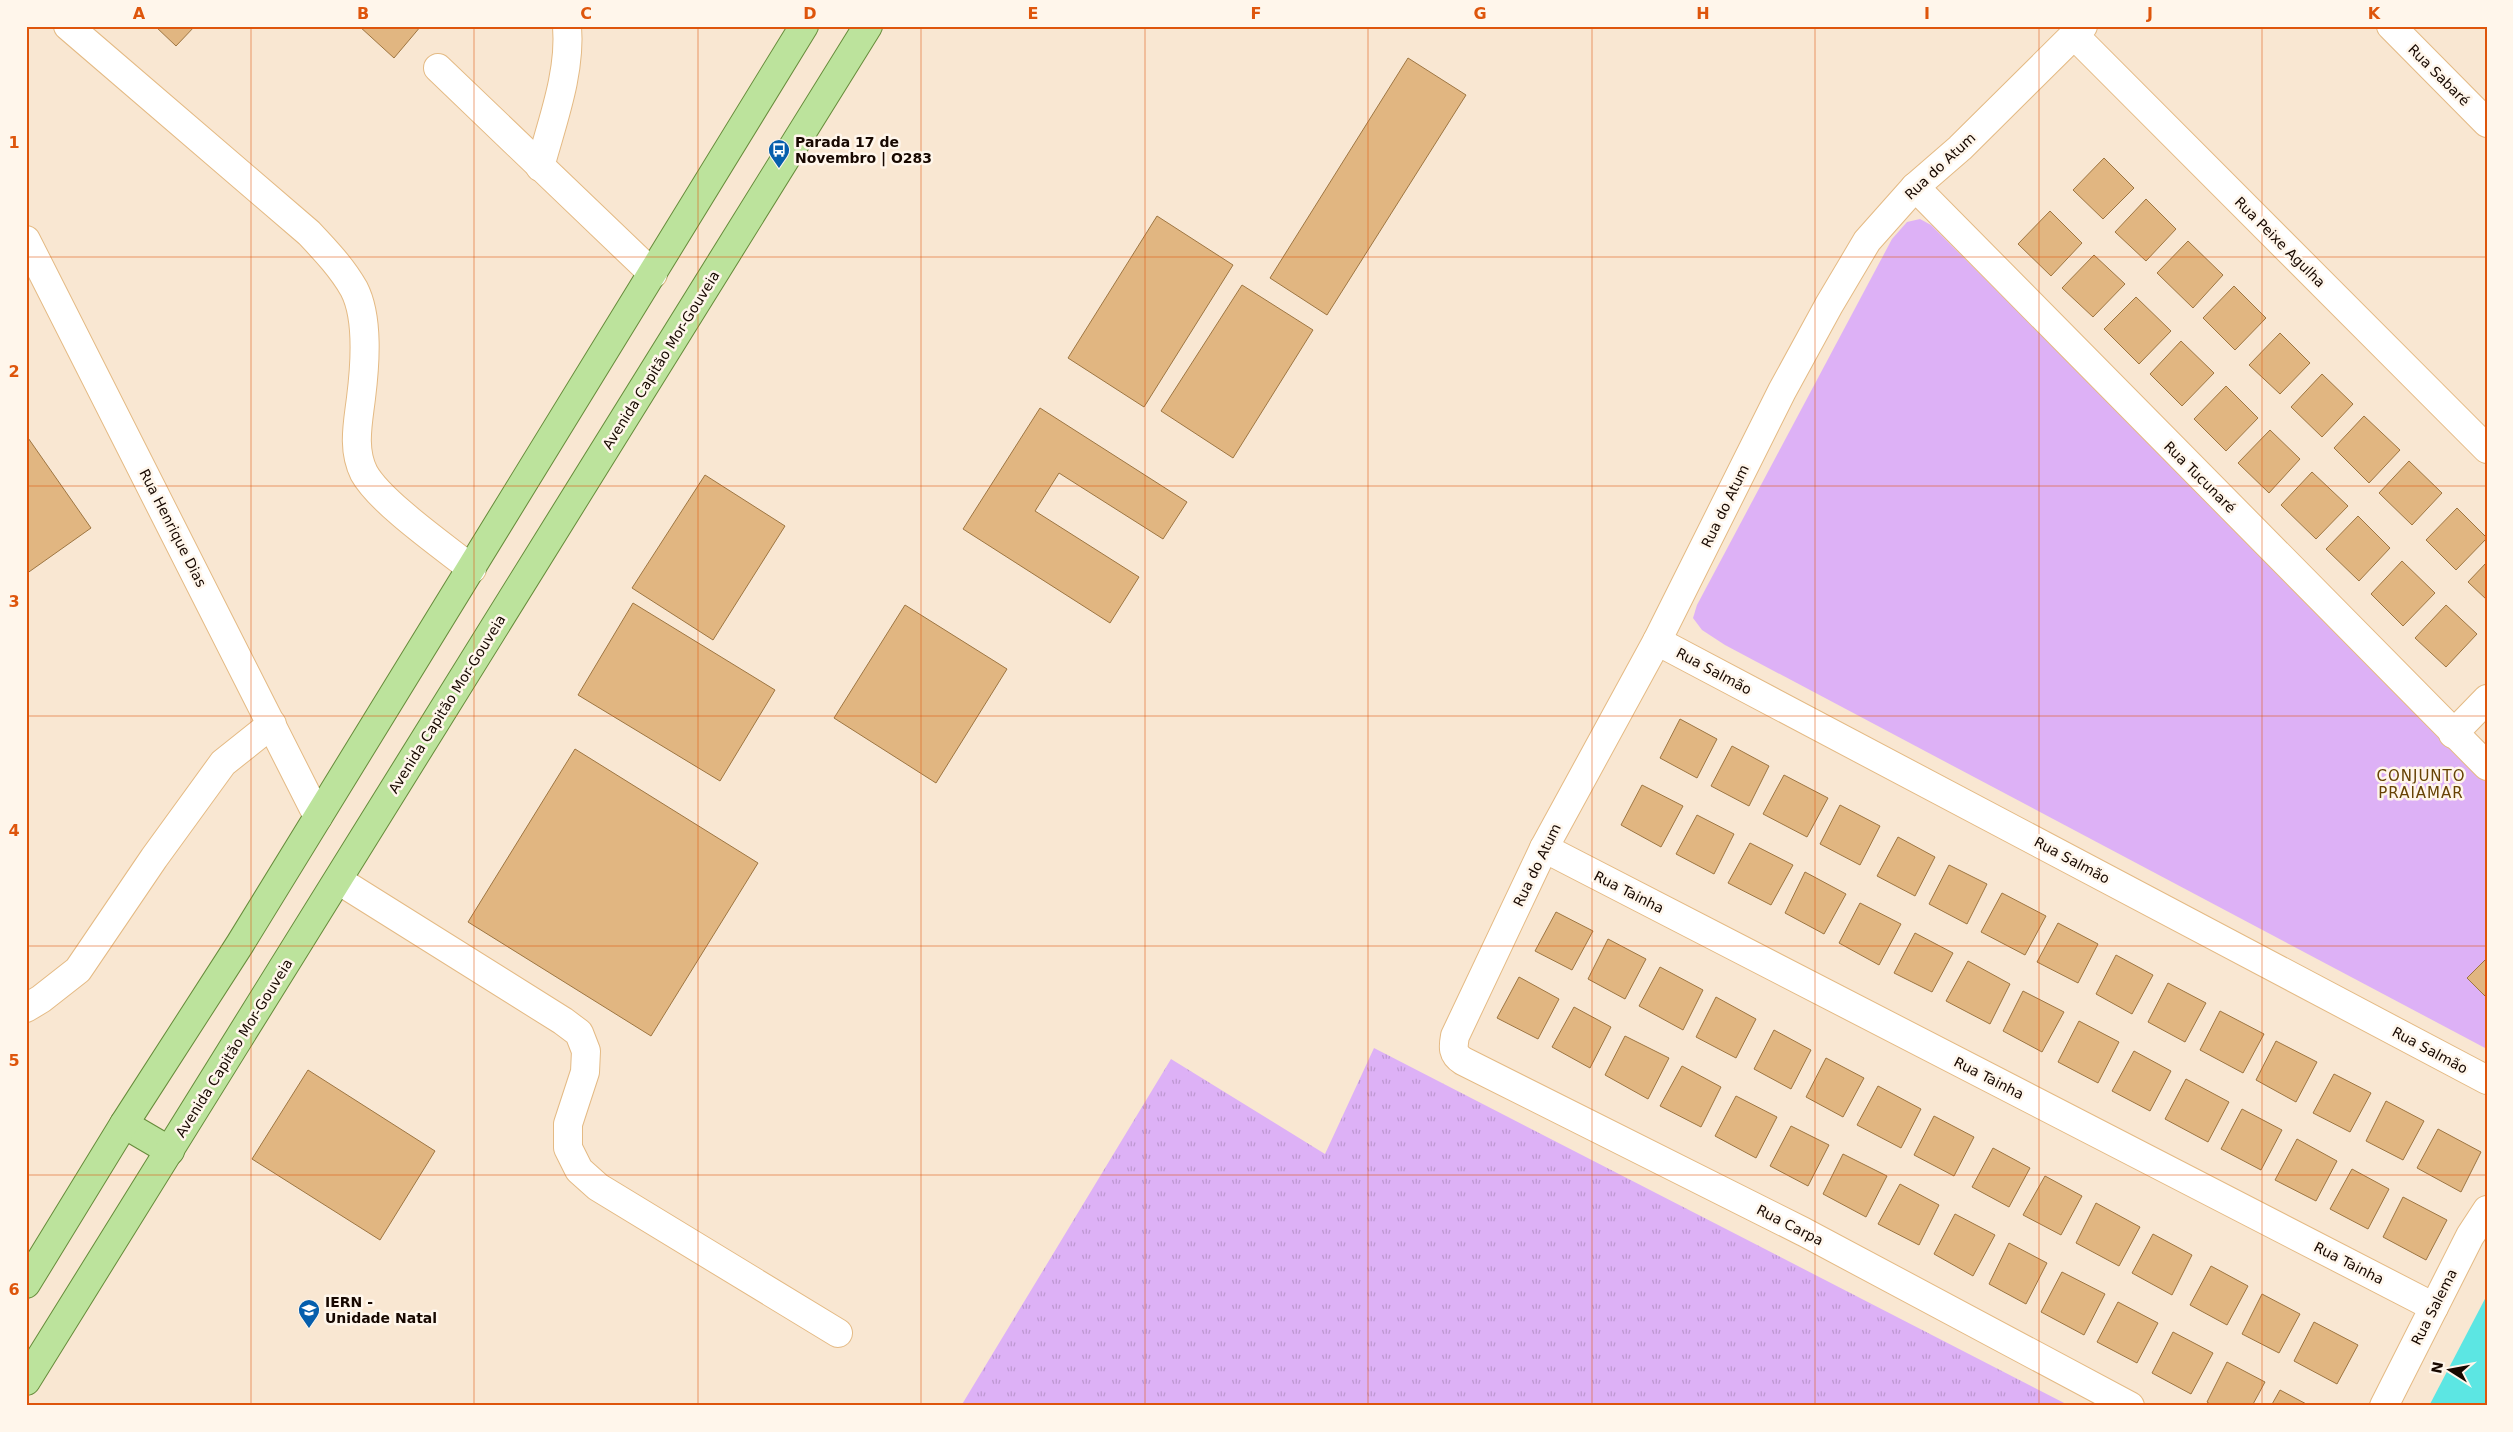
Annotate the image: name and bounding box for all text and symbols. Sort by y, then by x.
text: A [133,4,146,23]
text: B [357,4,369,23]
text: C [580,4,592,23]
text: D [803,4,817,23]
text: E [1028,4,1038,23]
text: F [1251,4,1261,23]
text: G [1473,4,1487,23]
text: H [1696,4,1710,23]
text: I [1924,4,1930,23]
text: J [2146,4,2153,23]
text: K [2368,4,2381,23]
street label: Rua Sabaré [2405,41,2473,109]
street label: Rua do Atum [1902,129,1978,203]
text: 1 [8,133,20,152]
place label: Parada 17 de Novembro | O283 [795,134,932,167]
bus stop icon: Parada 17 de Novembro | O283 [767,138,791,169]
street label: Rua Peixe Agulha [2232,194,2328,290]
street label: Avenida Capitão Mor-Gouveia [599,268,723,452]
text: 2 [8,362,20,381]
street label: Rua Tucunaré [2161,438,2239,516]
street label: Rua do Atum [1698,462,1752,550]
street label: Rua Henrique Dias [136,466,210,590]
text: 3 [8,592,20,611]
street label: Avenida Capitão Mor-Gouveia [385,612,509,796]
street label: Rua Salmão [1674,644,1754,698]
district label: CONJUNTO PRAIAMAR [2376,767,2466,802]
text: 4 [8,821,20,840]
street label: Rua do Atum [1510,821,1564,909]
street label: Rua Salmão [2032,833,2112,887]
street label: Rua Tainha [1591,868,1667,916]
street label: Avenida Capitão Mor-Gouveia [172,956,296,1140]
street label: Rua Salmão [2390,1023,2470,1077]
text: 5 [8,1051,20,1070]
street label: Rua Tainha [1951,1054,2027,1102]
street label: Rua Carpa [1754,1201,1826,1249]
street label: Rua Tainha [2311,1239,2387,1287]
street label: Rua Salema [2408,1266,2460,1348]
text: 6 [8,1280,20,1299]
place label: IERN - Unidade Natal [325,1294,437,1326]
school or university icon: IERN - Unidade Natal [297,1298,321,1329]
north arrow [2426,1344,2476,1394]
text: N [2428,1360,2446,1375]

